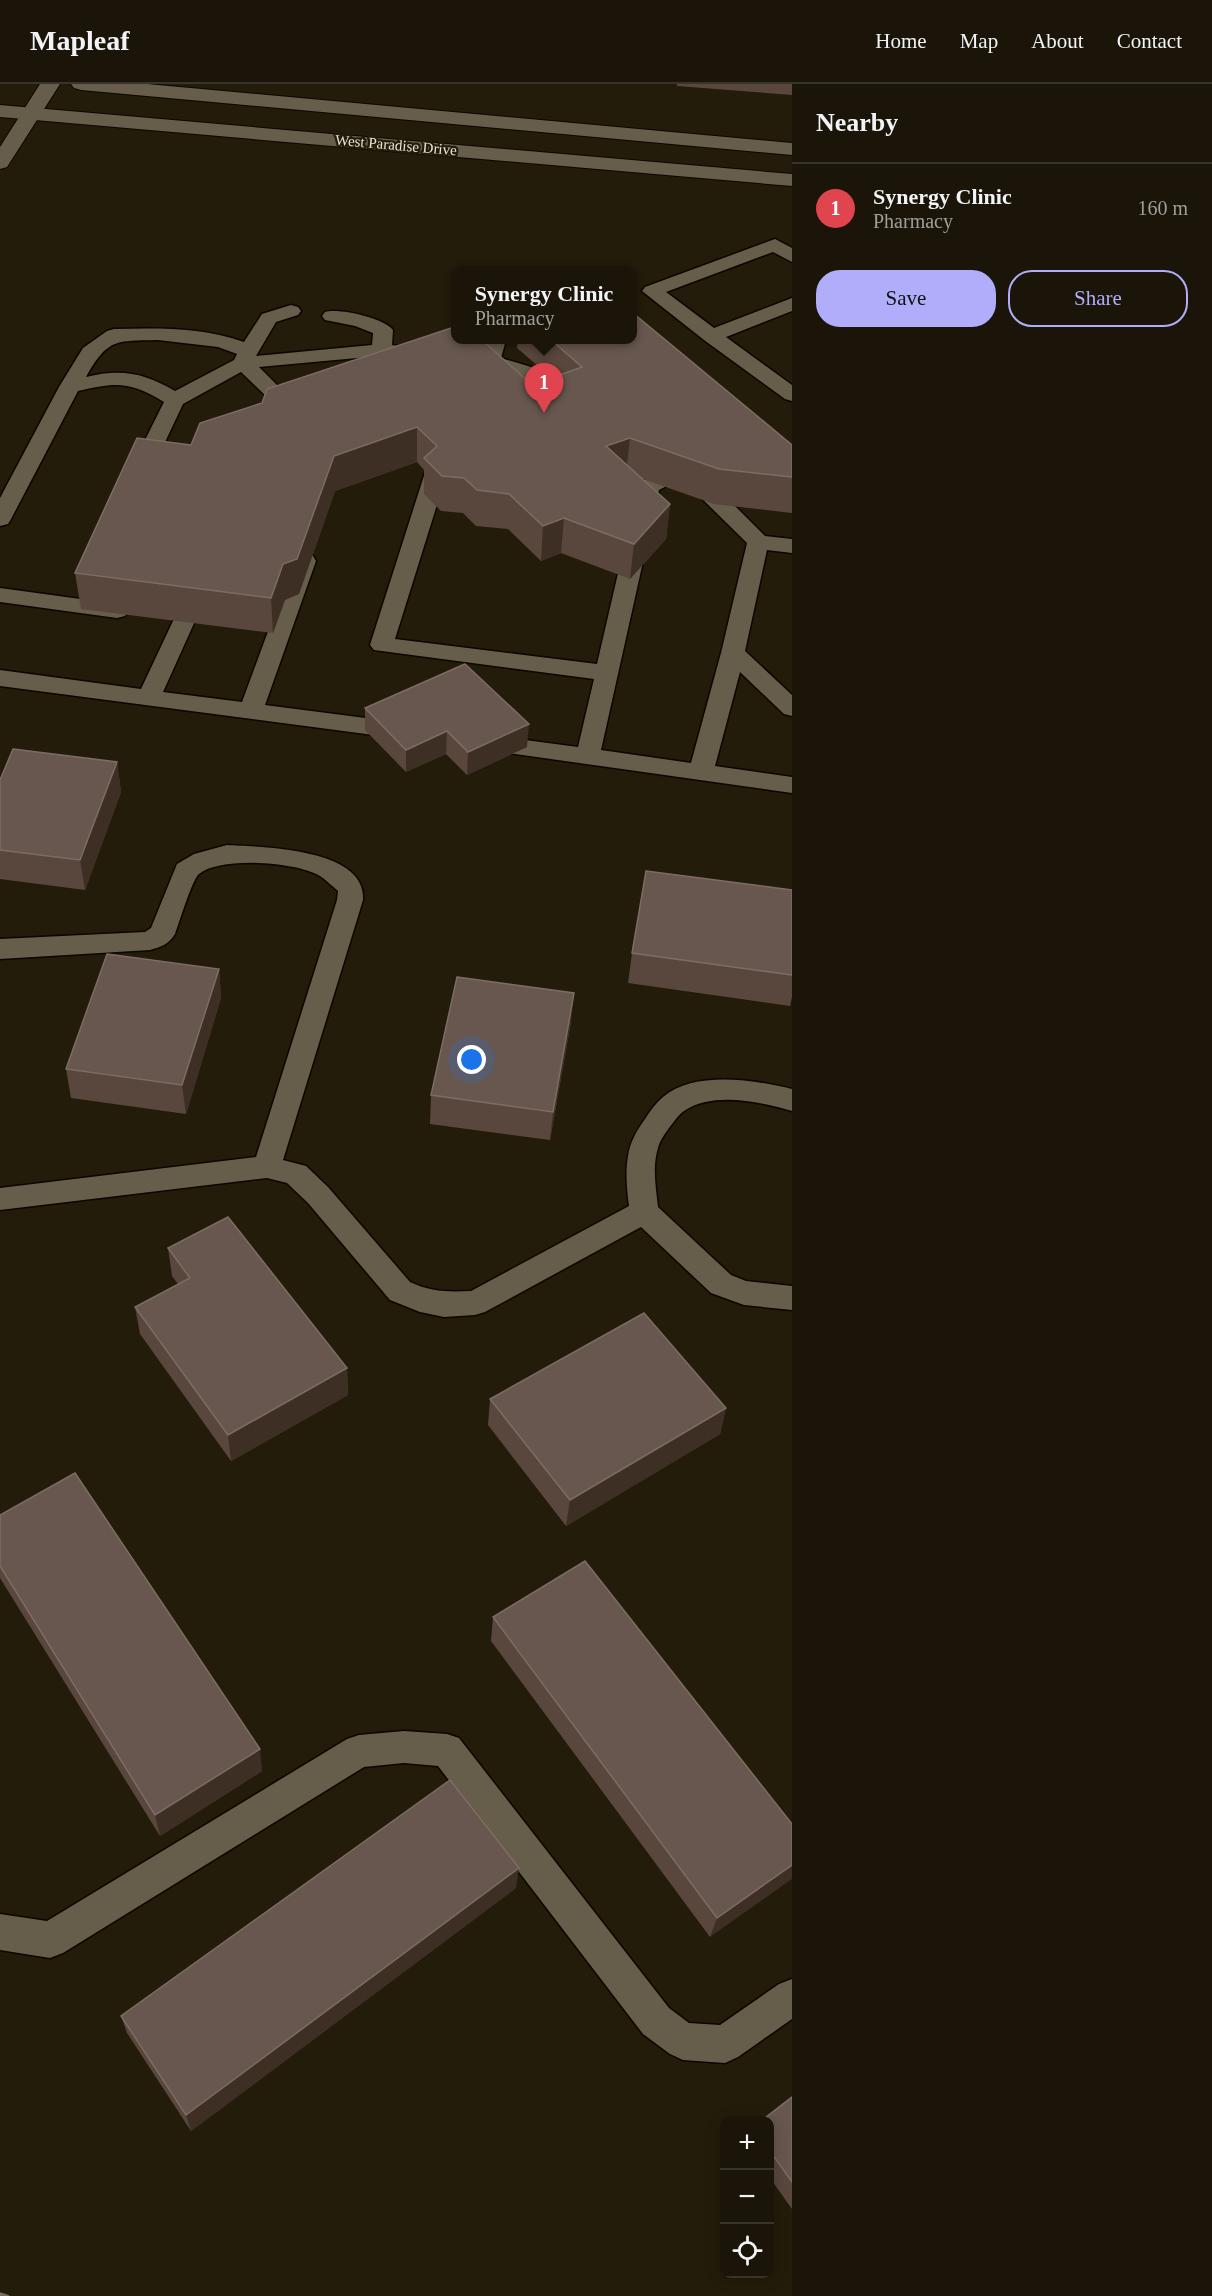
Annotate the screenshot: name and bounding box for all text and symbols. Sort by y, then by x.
text: Mapleaf [30,25,130,56]
text: Home [875,29,927,53]
text: Map [960,29,998,53]
text: About [1031,29,1084,53]
text: Contact [1117,29,1182,53]
text: Nearby [816,108,898,137]
street label: West Paradise Drive [334,132,458,158]
text: Synergy Clinic [873,184,1012,209]
text: 1 [831,197,841,219]
text: 160 m [1137,197,1188,219]
text: Pharmacy [873,210,953,232]
popup [451,266,637,344]
button: Save [816,270,996,327]
button: Share [1008,270,1188,327]
text: Synergy Clinic [475,281,613,306]
text: Pharmacy [475,307,555,329]
pin: 1 [524,364,564,413]
your location [457,1045,486,1074]
map controls [720,2116,774,2278]
button: + [720,2116,774,2170]
button: − [720,2170,774,2224]
button: locate [720,2224,774,2278]

